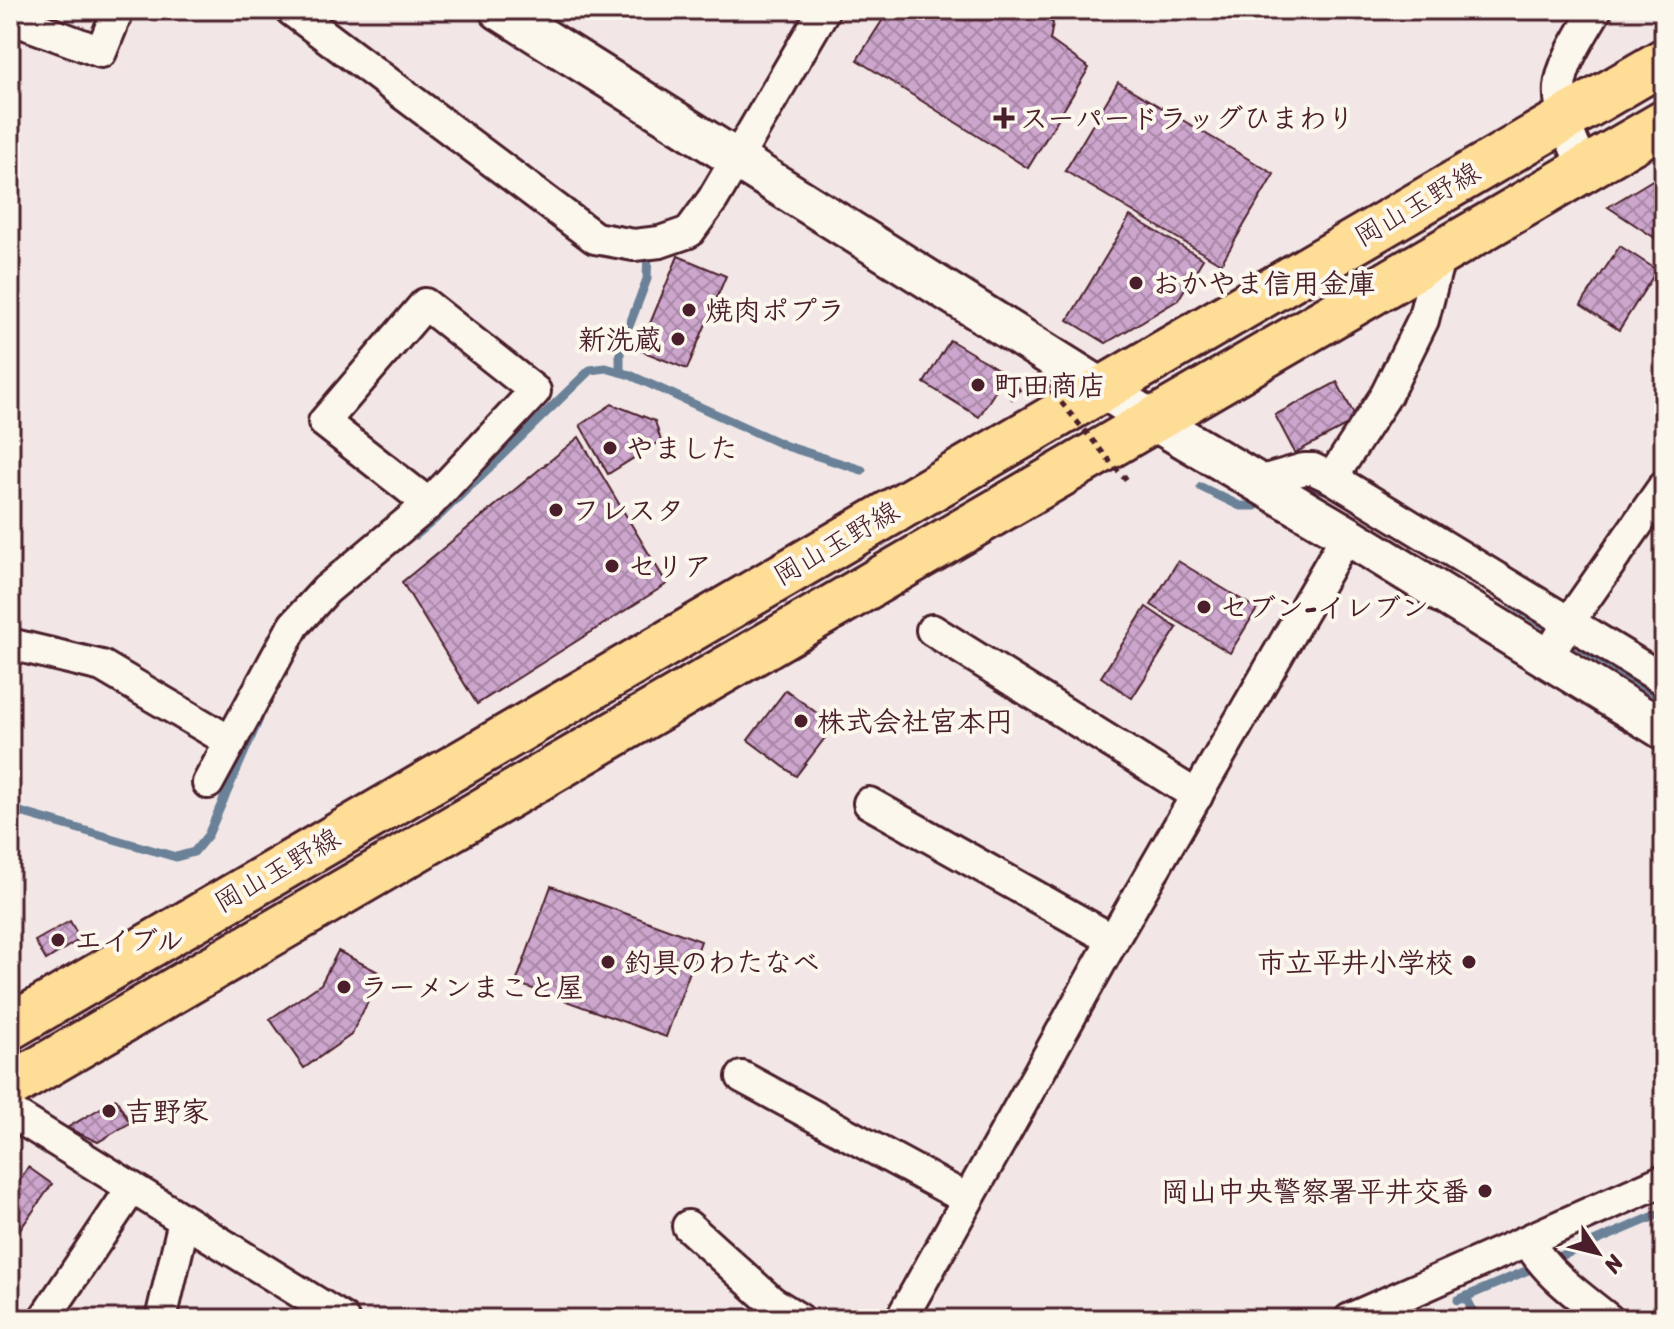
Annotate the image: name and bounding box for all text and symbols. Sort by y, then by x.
place label: スーパードラッグひまわり [1020,94,1355,143]
marker: スーパードラッグひまわり [995,109,1013,127]
street label: 岡山玉野線 [1344,148,1490,260]
place label: おかやま信用金庫 [1152,259,1376,308]
marker: おかやま信用金庫 [1127,274,1145,292]
place label: 焼肉ポプラ [705,286,845,335]
marker: 焼肉ポプラ [680,301,698,319]
place label: 新洗蔵 [578,315,662,364]
marker: 新洗蔵 [669,330,687,348]
place label: 町田商店 [994,361,1106,410]
marker: 町田商店 [969,376,987,394]
place label: やました [626,424,738,473]
marker: やました [601,439,619,457]
place label: フレスタ [572,486,685,535]
street label: 岡山玉野線 [763,487,909,599]
marker: フレスタ [547,501,565,519]
place label: セリア [628,542,712,591]
marker: セリア [603,557,621,575]
place label: セブン-イレブン [1220,583,1429,632]
marker: セブン-イレブン [1195,598,1213,616]
place label: 株式会社宮本円 [817,697,1013,746]
marker: 株式会社宮本円 [792,712,810,730]
street label: 岡山玉野線 [204,814,350,926]
place label: エイブル [74,916,184,965]
marker: エイブル [49,931,67,949]
place label: 釣具のわたなべ [624,938,820,987]
place label: 市立平井小学校 [1257,938,1453,987]
marker: 釣具のわたなべ [599,953,617,971]
marker: 市立平井小学校 [1460,953,1478,971]
place label: ラーメンまこと屋 [360,963,584,1012]
marker: ラーメンまこと屋 [335,978,353,996]
place label: 吉野家 [125,1087,209,1136]
marker: 吉野家 [100,1102,118,1120]
place label: 岡山中央警察署平井交番 [1161,1167,1469,1216]
marker: 岡山中央警察署平井交番 [1476,1182,1494,1200]
north arrow [1558,1213,1638,1293]
text: N [1593,1246,1635,1282]

